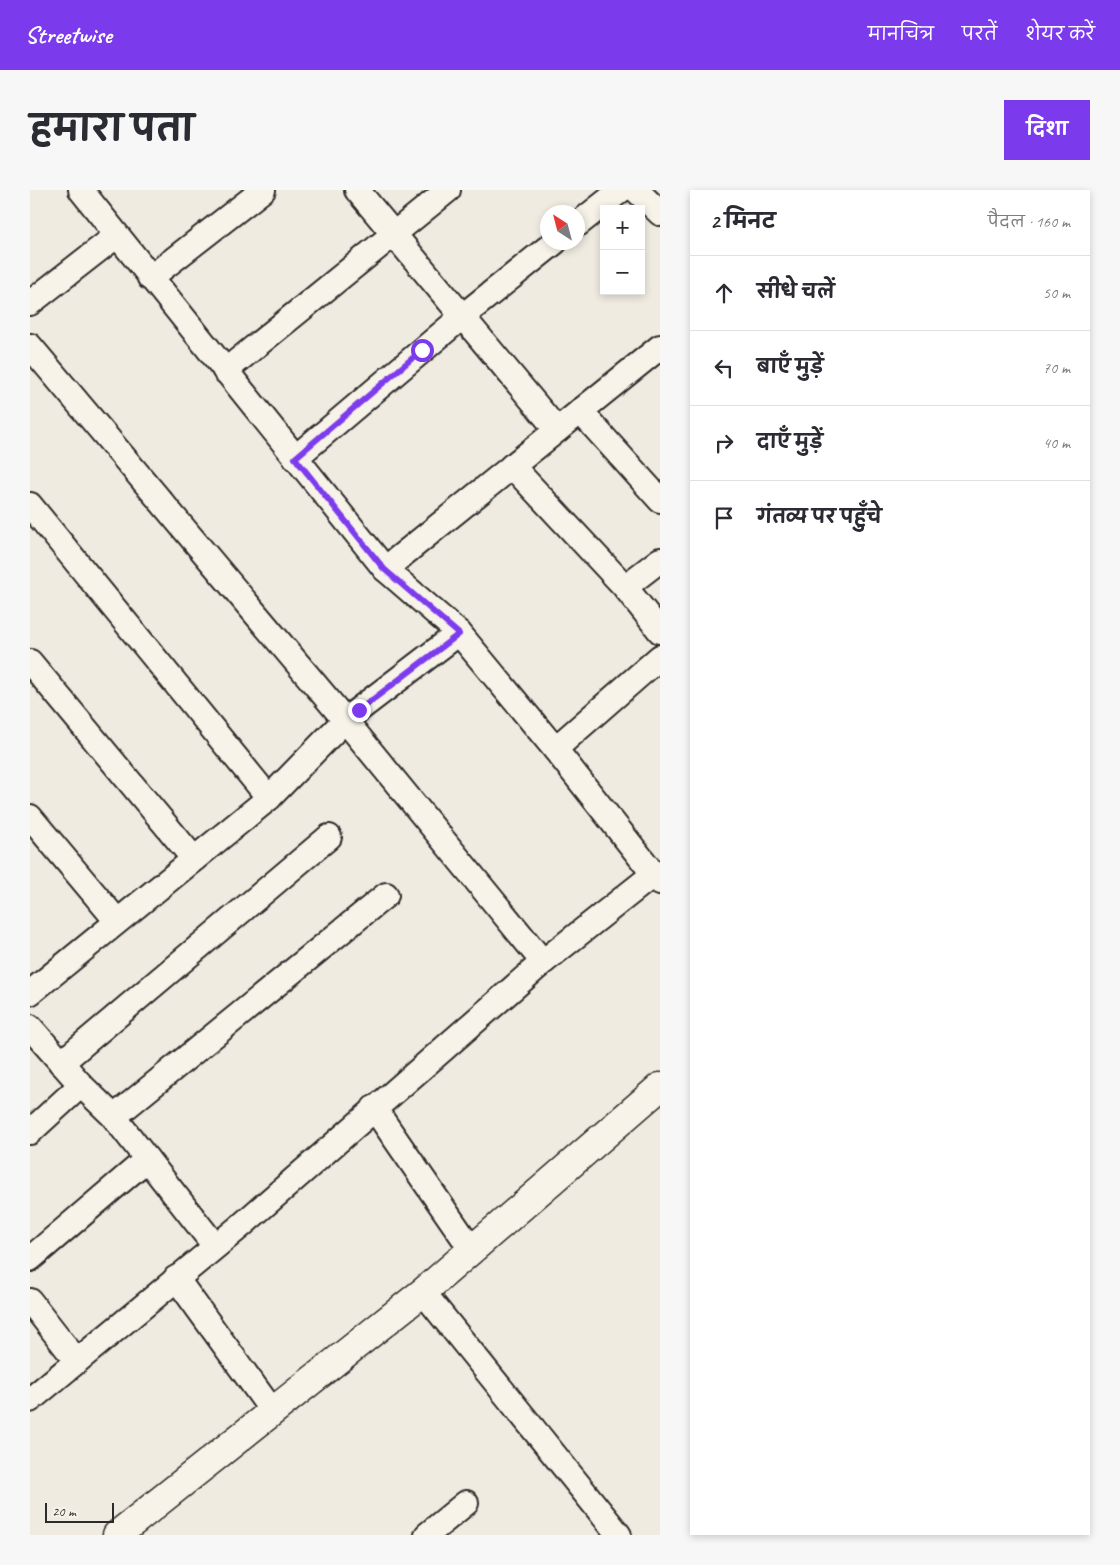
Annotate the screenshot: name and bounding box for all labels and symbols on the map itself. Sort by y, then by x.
north arrow [540,205,585,250]
route start [411,339,434,362]
route end [348,699,371,722]
scale bar [45,1500,114,1523]

